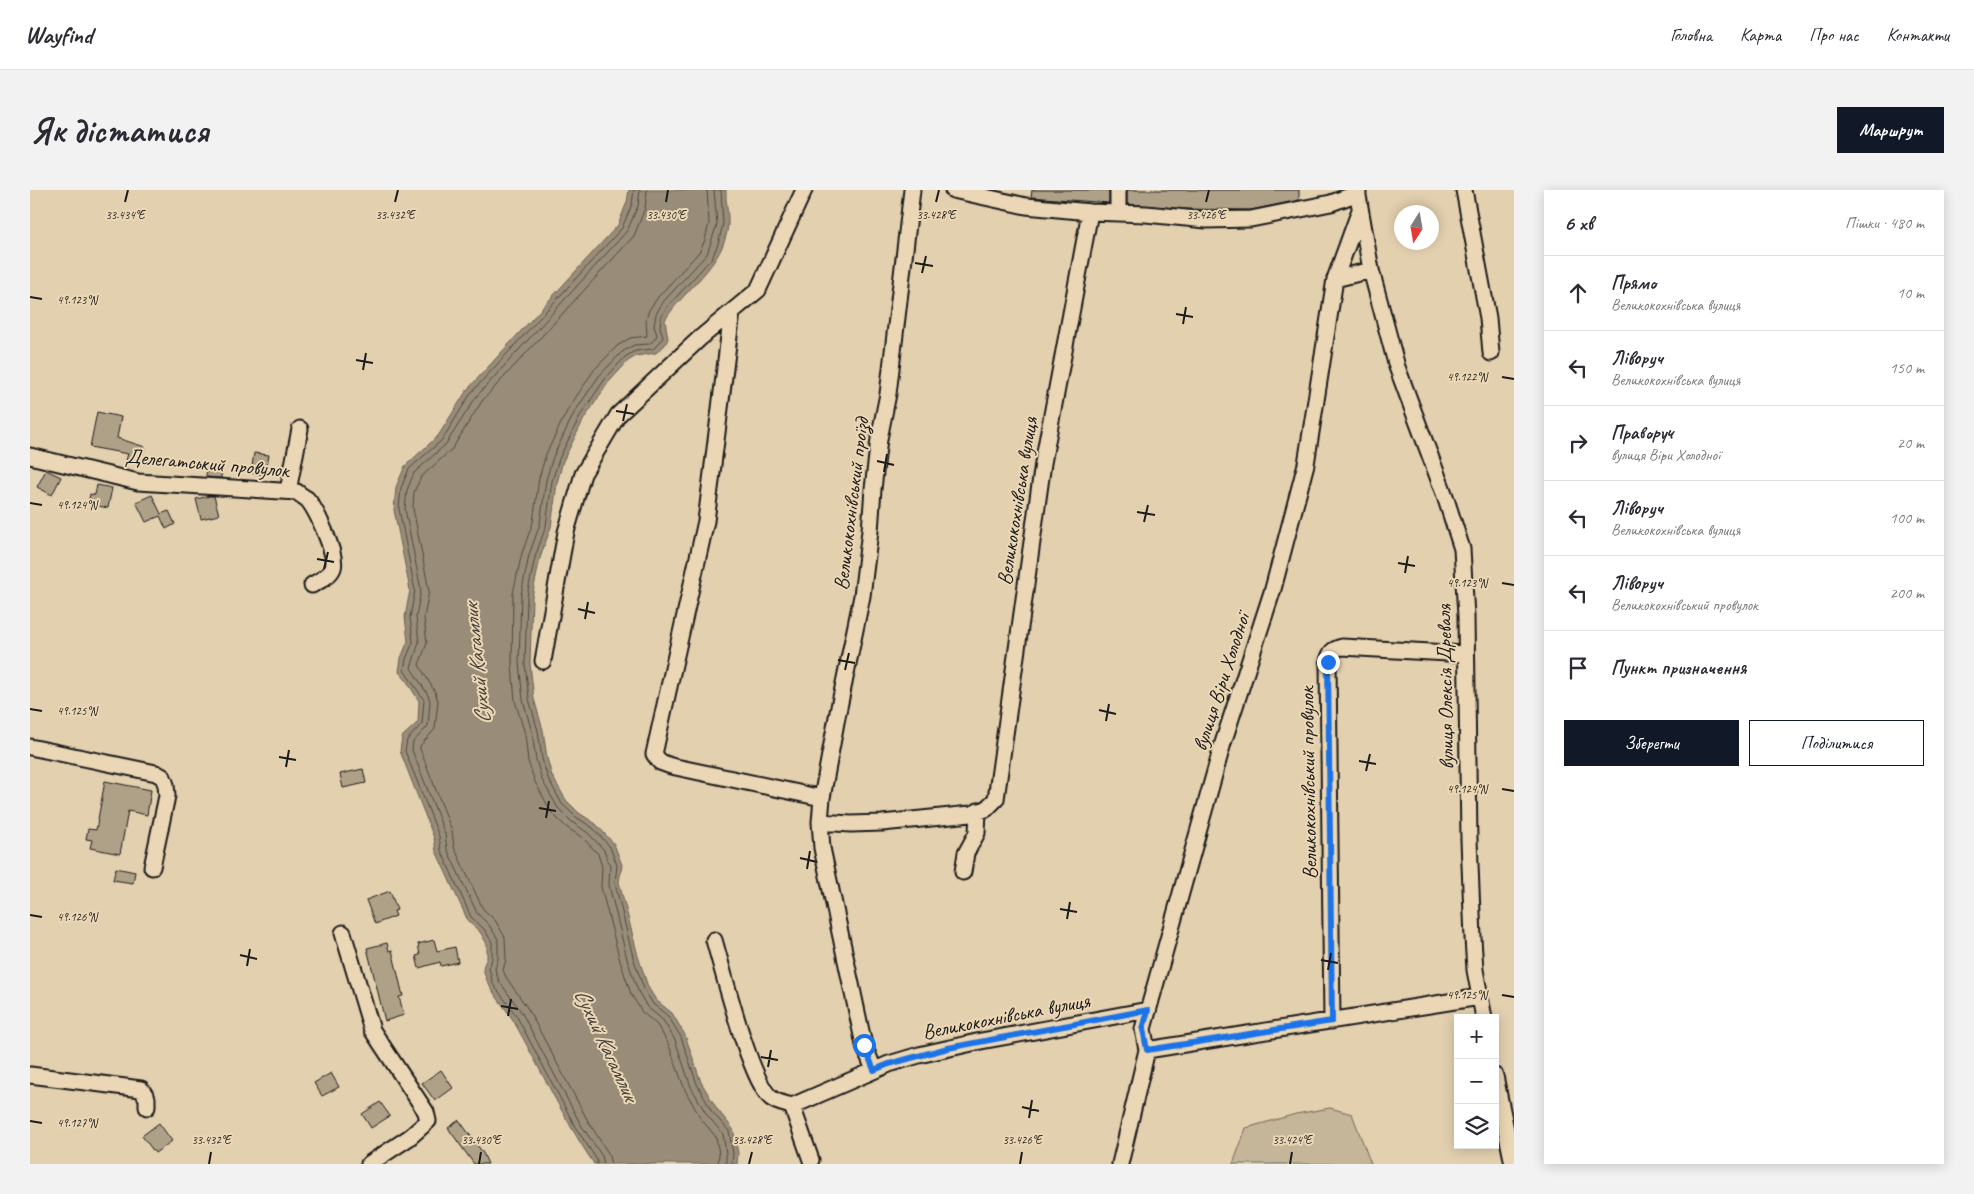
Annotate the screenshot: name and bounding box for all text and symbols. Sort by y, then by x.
text: Wayfind [25,20,92,50]
text: Головна [1670,24,1712,46]
text: Карта [1740,24,1781,46]
text: Про нас [1809,24,1859,46]
text: Контакти [1887,24,1949,46]
button: Маршрут [1837,107,1944,153]
text: Як дістатися [30,108,208,153]
north arrow [1394,205,1439,250]
text: 33.434°E [105,207,146,223]
text: 33.432°E [375,207,416,223]
text: 33.430°E [646,207,687,223]
text: 33.428°E [916,207,957,223]
text: 33.426°E [1186,207,1227,223]
text: 6 хв [1564,210,1593,236]
text: Пішки · 480 m [1845,213,1924,233]
text: Прямо [1611,271,1656,295]
icon: ahead [1564,279,1592,307]
text: 10 m [1897,283,1924,303]
text: 49.123°N [57,292,99,308]
text: Великокохнівська вулиця [1611,295,1740,315]
text: Ліворуч [1611,346,1663,370]
icon: left [1564,354,1592,382]
text: 150 m [1890,358,1924,378]
text: 49.122°N [1447,369,1489,385]
text: Великокохнівська вулиця [1611,370,1740,390]
street label: Великокохнівський проїзд [828,414,876,592]
street label: Великокохнівська вулиця [991,414,1043,587]
text: Праворуч [1611,421,1673,445]
icon: right [1564,429,1592,457]
text: 20 m [1897,433,1924,453]
street label: Делегатський провулок [124,443,292,483]
text: вулиця Віри Холодної [1611,445,1720,465]
text: Ліворуч [1611,496,1663,520]
text: 49.124°N [57,497,99,513]
icon: left [1564,504,1592,532]
text: 100 m [1890,508,1924,528]
text: Великокохнівська вулиця [1611,520,1740,540]
text: Ліворуч [1611,571,1663,595]
text: 49.123°N [1447,575,1489,591]
icon: left [1564,579,1592,607]
text: 200 m [1890,583,1924,603]
text: Великокохнівський провулок [1611,595,1758,615]
water label: Сухий Кагамлик [456,599,497,725]
street label: вулиця Олексія Древаля [1431,603,1459,770]
street label: вулиця Віри Холодної [1186,606,1257,754]
route end [1317,651,1340,674]
icon: arrive [1564,654,1592,682]
text: Пункт призначення [1611,656,1746,680]
street label: Великокохнівський провулок [1293,684,1323,880]
text: 49.125°N [57,703,99,719]
button: Зберегти [1564,720,1739,766]
button: Поділитися [1749,720,1924,766]
text: 49.124°N [1447,781,1489,797]
text: 49.126°N [57,909,99,925]
water label: Сухий Кагамлик [568,984,646,1108]
street label: Великокохнівська вулиця [920,987,1093,1045]
text: 49.125°N [1447,987,1489,1003]
map controls [1454,1014,1499,1149]
button: + [1454,1014,1499,1059]
route start [853,1034,876,1057]
button: − [1454,1059,1499,1104]
button: layers [1454,1104,1499,1149]
text: 49.127°N [57,1115,99,1131]
text: 33.432°E [191,1132,232,1148]
text: 33.430°E [461,1132,502,1148]
text: 33.428°E [732,1132,773,1148]
text: 33.426°E [1002,1132,1043,1148]
text: 33.424°E [1272,1132,1313,1148]

